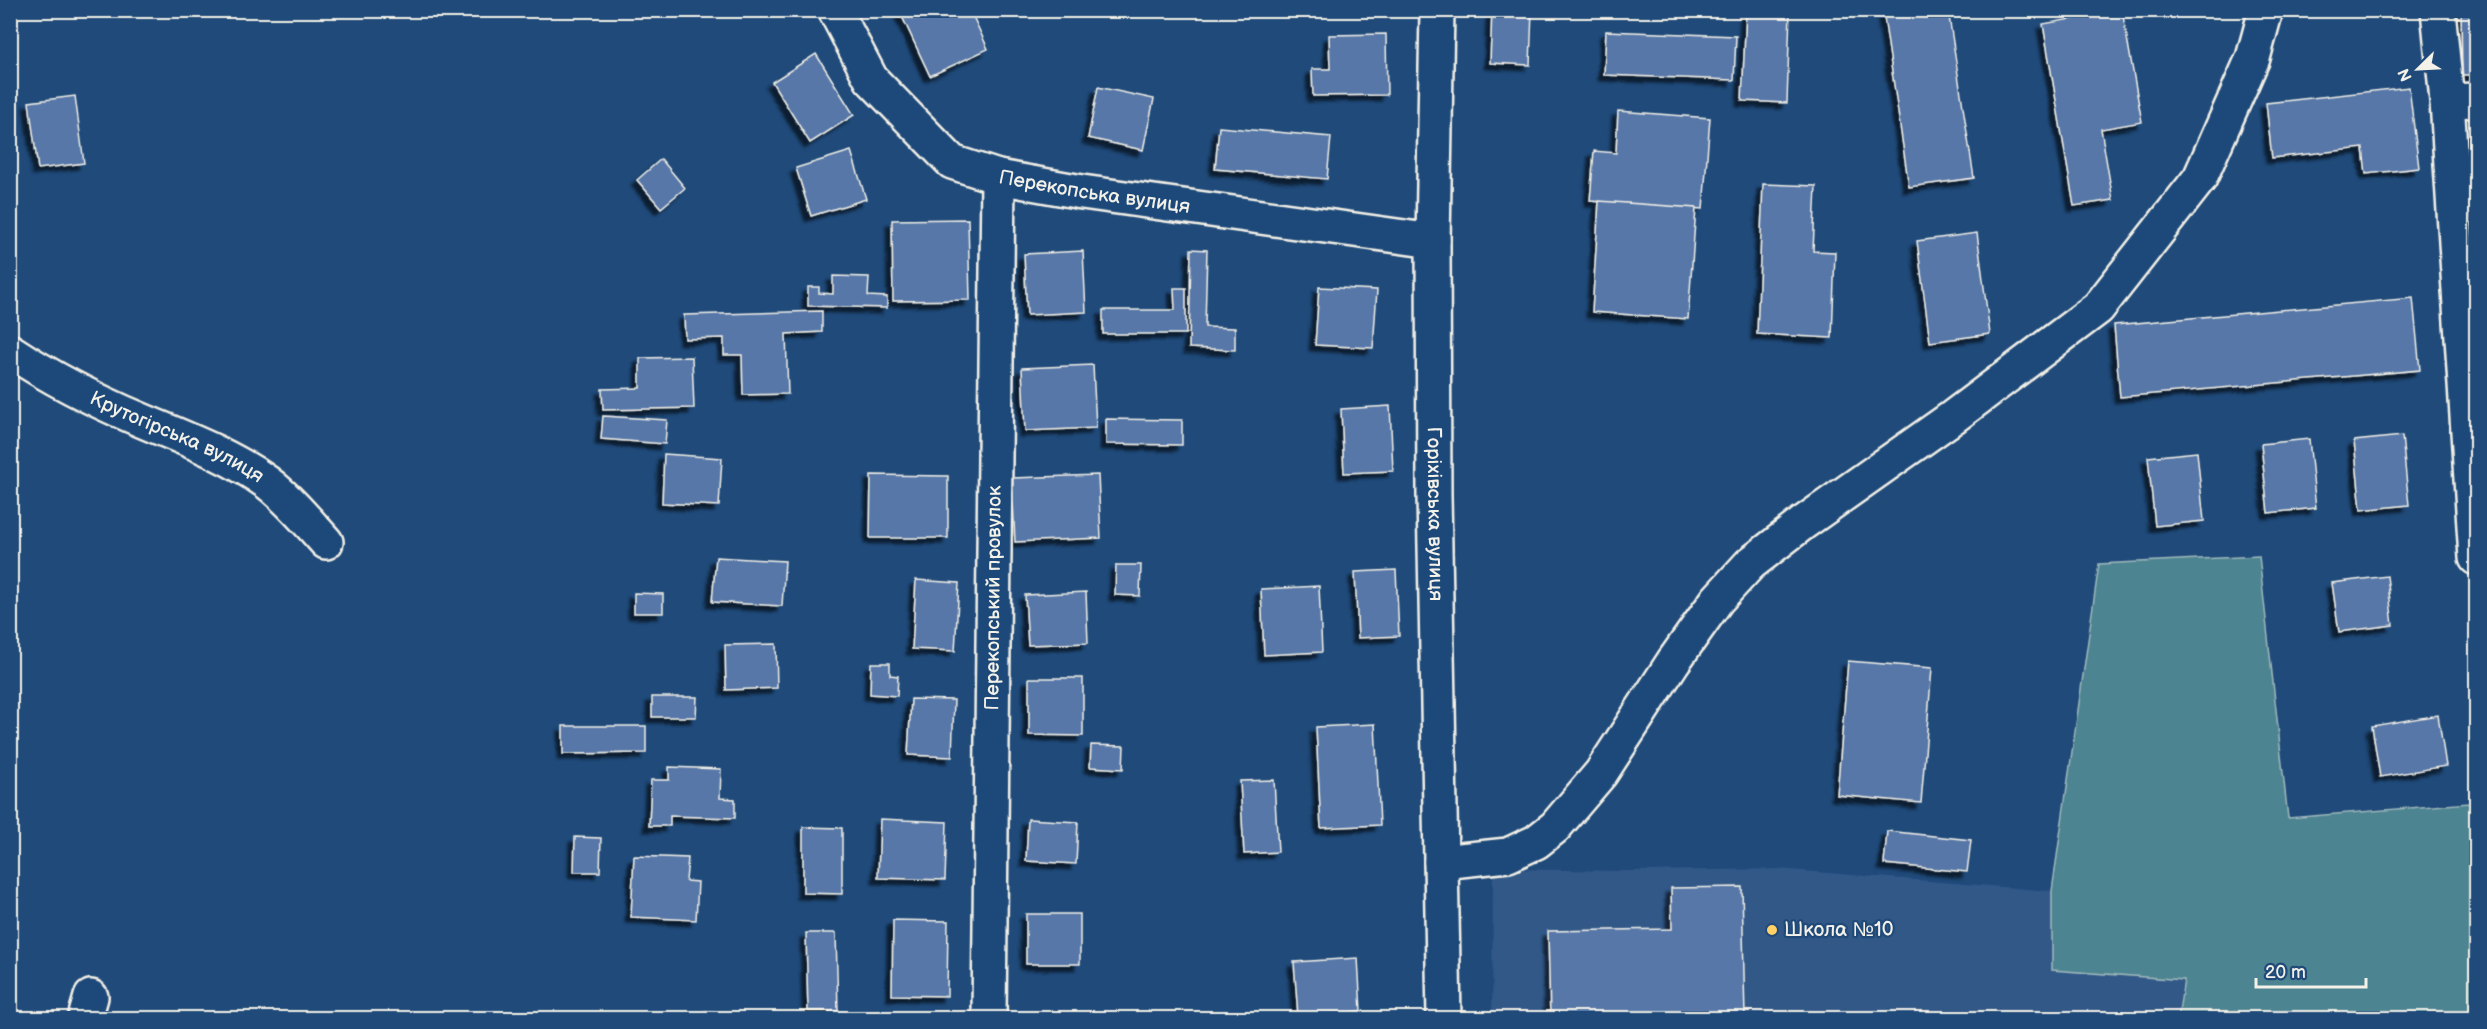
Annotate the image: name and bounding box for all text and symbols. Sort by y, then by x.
north arrow [2388,39,2448,99]
text: N [2395,65,2417,84]
street label: Перекопська вулиця [997,165,1192,219]
street label: Крутогірська вулиця [86,386,268,488]
street label: Горіхівська вулиця [1422,427,1448,601]
street label: Перекопський провулок [980,485,1007,711]
place label: Школа №10 [1784,918,1893,942]
marker: Школа №10 [1765,923,1779,937]
scale bar [2256,951,2366,989]
text: 20 m [2265,962,2306,983]

